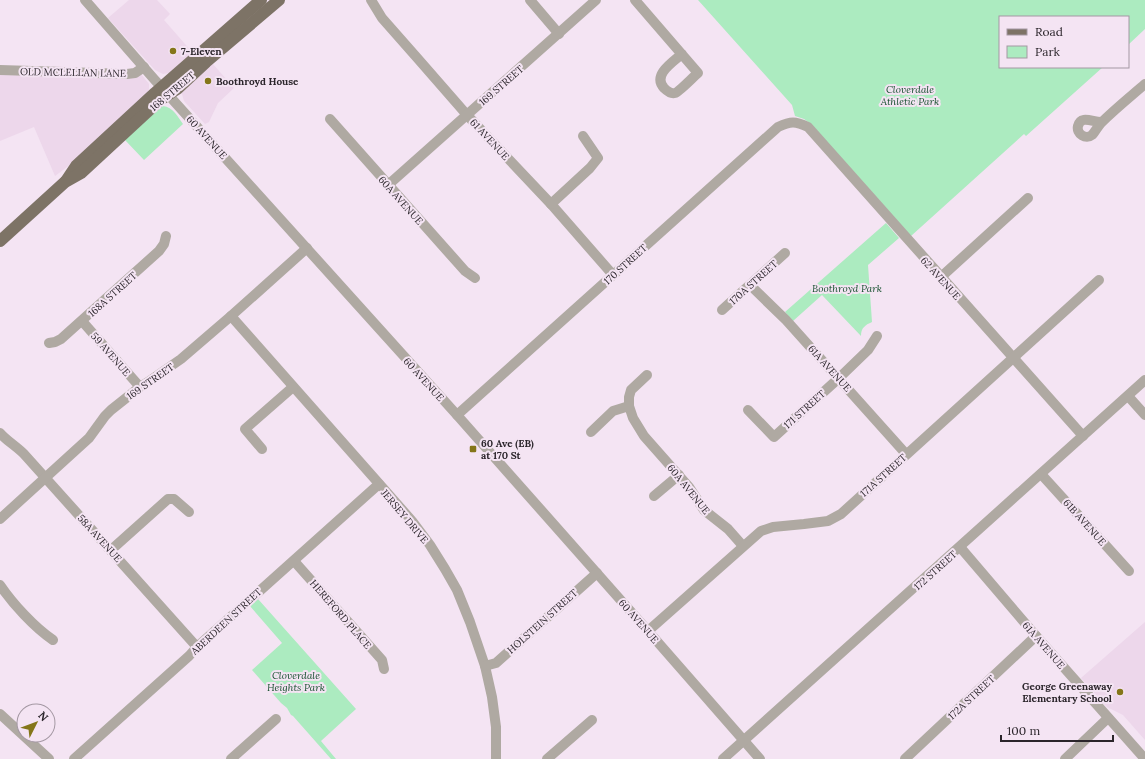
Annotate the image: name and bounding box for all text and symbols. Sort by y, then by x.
legend [999,16,1129,68]
text: Road [1035,24,1063,39]
text: Park [1035,44,1061,59]
place label: 7-Eleven [181,45,222,58]
marker: 7-Eleven [168,46,178,56]
street label: 169 STREET [476,62,527,108]
street label: OLD MCLELLAN LANE [20,65,126,80]
street label: 168 STREET [147,68,198,114]
place label: Boothroyd House [216,75,299,88]
marker: Boothroyd House [203,76,213,86]
park label: Cloverdale Athletic Park [880,83,939,108]
street label: 60 AVENUE [184,113,230,162]
street label: 61 AVENUE [467,116,512,163]
street label: 60A AVENUE [375,173,426,227]
street label: 170 STREET [601,241,650,287]
street label: 62 AVENUE [918,254,963,303]
street label: 170A STREET [726,257,781,307]
street label: 168A STREET [85,269,140,320]
park label: Boothroyd Park [812,282,882,295]
street label: 59 AVENUE [88,330,133,379]
street label: 61A AVENUE [805,342,854,394]
street label: 60 AVENUE [401,355,447,404]
street label: 169 STREET [124,360,177,403]
street label: 171 STREET [781,387,828,432]
place label: 60 Ave (EB) at 170 St [481,437,534,462]
marker: 60 Ave (EB) at 170 St [468,444,478,454]
street label: 171A STREET [857,451,910,500]
street label: 60A AVENUE [664,462,713,517]
street label: JERSEY DRIVE [378,486,431,546]
street label: 61B AVENUE [1060,496,1109,548]
street label: 58A AVENUE [75,512,125,565]
street label: 172 STREET [911,547,960,593]
street label: HEREFORD PLACE [307,577,374,652]
street label: ABERDEEN STREET [187,585,265,658]
street label: HOLSTEIN STREET [504,586,581,656]
street label: 60 AVENUE [616,596,661,646]
street label: 61A AVENUE [1020,619,1068,672]
park label: Cloverdale Heights Park [267,669,325,694]
street label: 172A STREET [945,672,998,722]
place label: George Greenaway Elementary School [1022,680,1112,705]
marker: George Greenaway Elementary School [1115,687,1125,697]
north arrow [16,703,56,743]
text: N [35,708,52,725]
scale bar [1001,717,1113,743]
text: 100 m [1007,723,1040,738]

